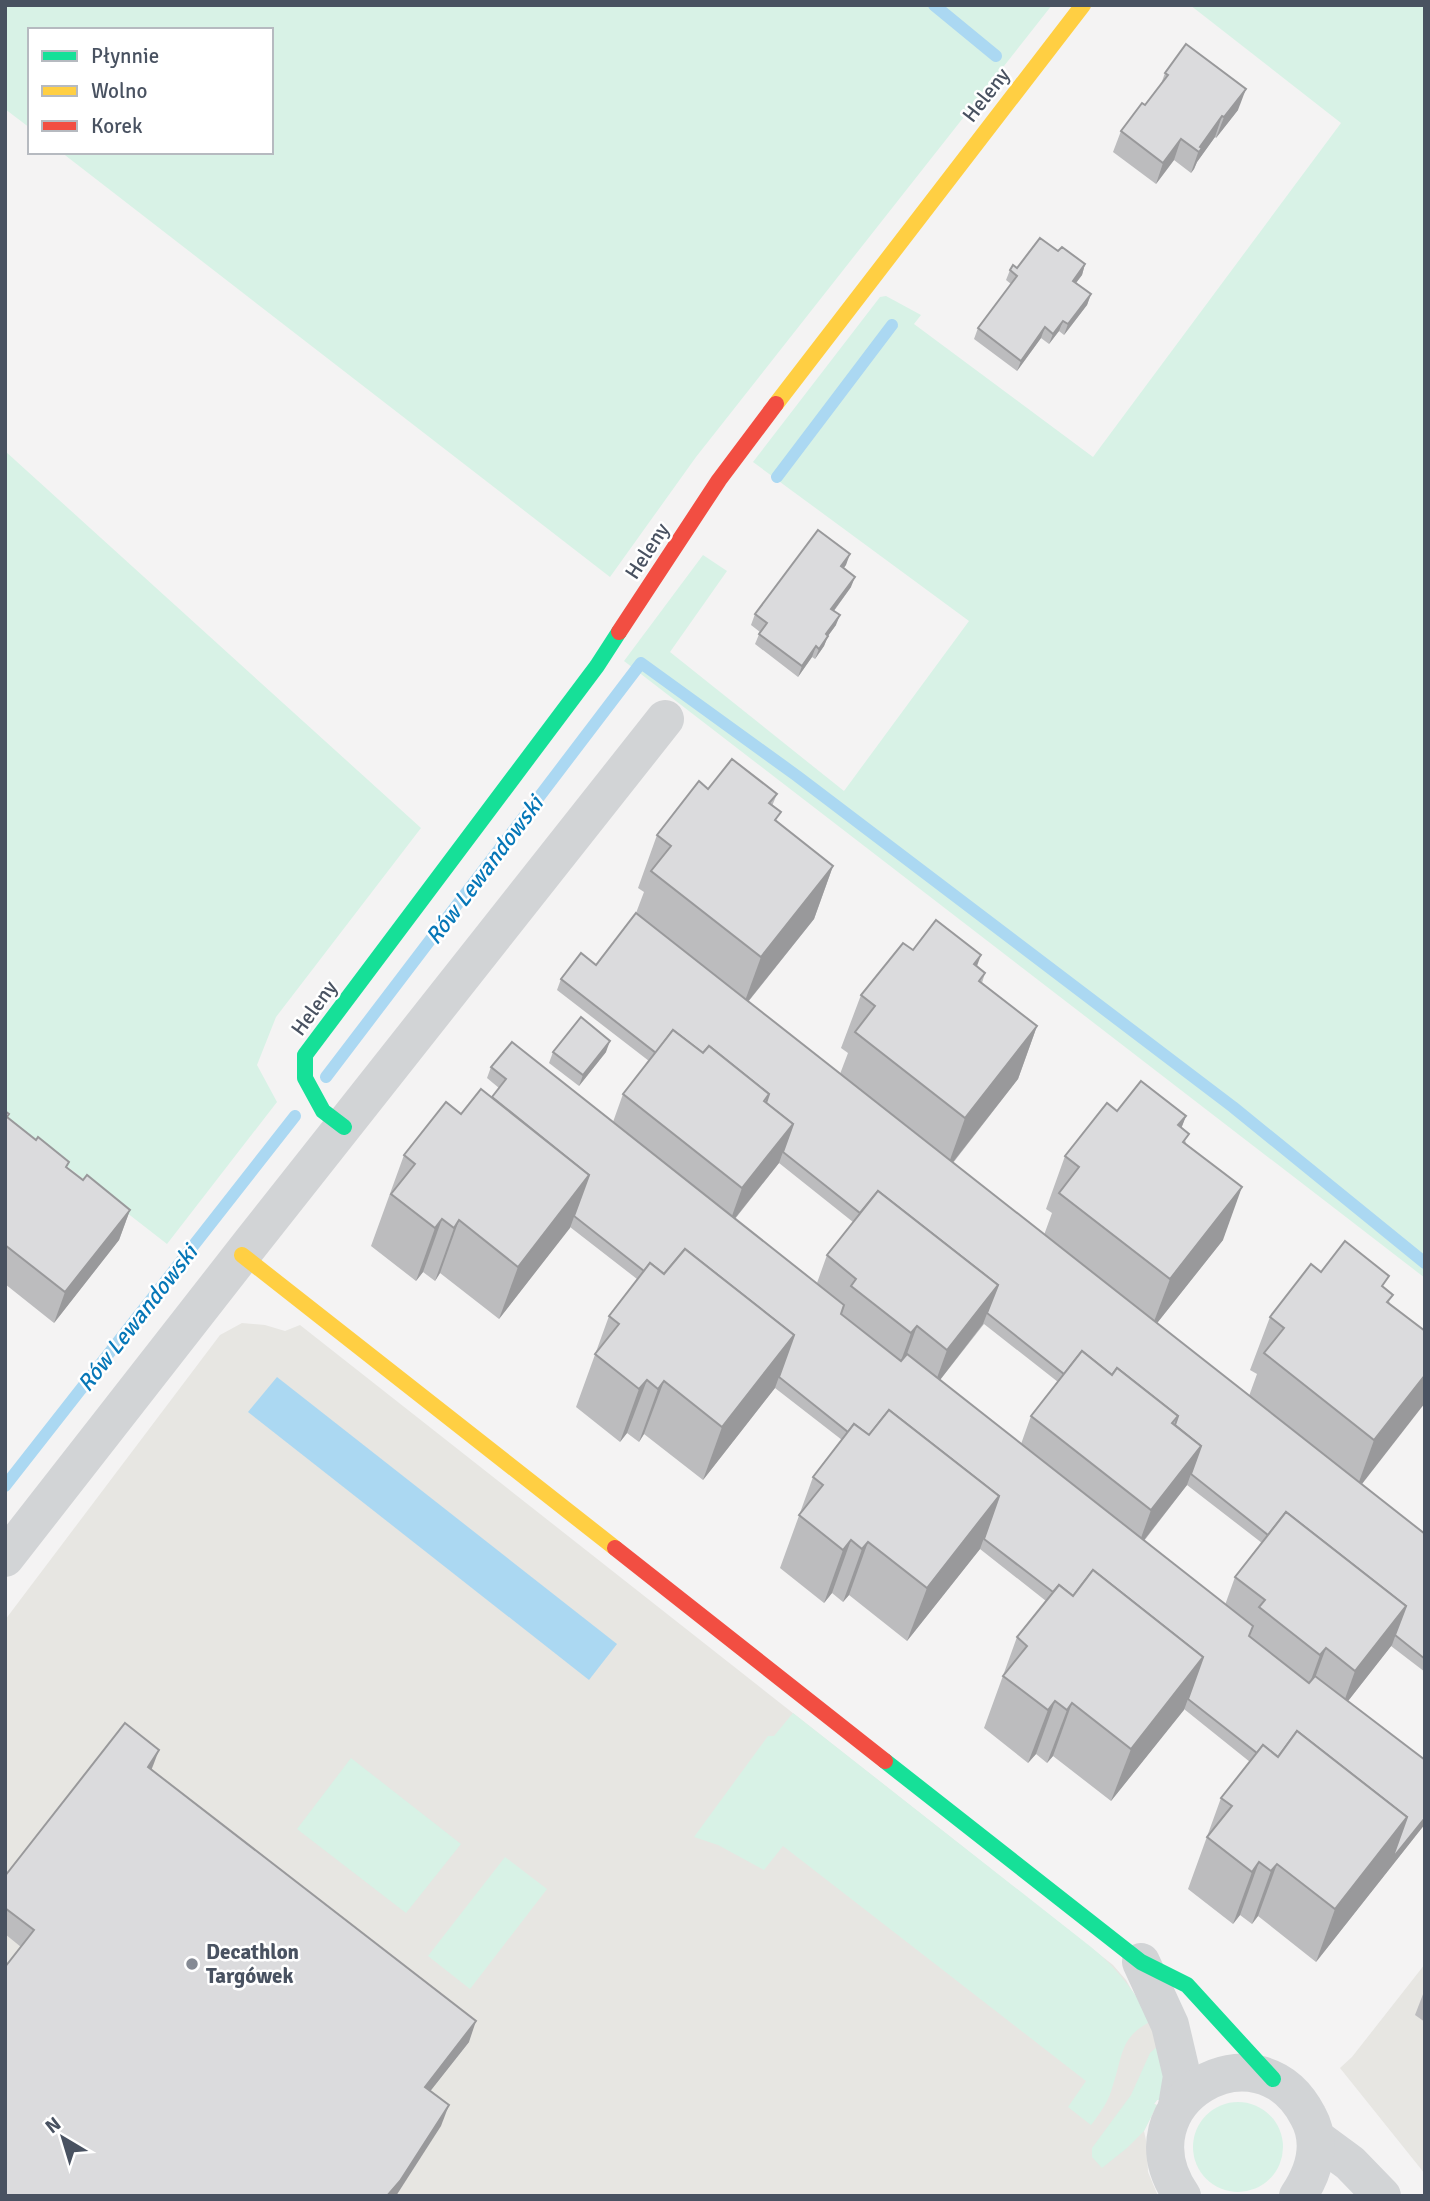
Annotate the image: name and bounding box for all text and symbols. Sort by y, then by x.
legend [28,28,273,154]
text: Płynnie [91,43,159,69]
street label: Heleny [957,62,1015,127]
text: Wolno [91,78,147,104]
text: Korek [91,113,143,139]
street label: Heleny [619,518,675,584]
water label: Rów Lewandowski [419,788,551,950]
street label: Heleny [285,975,343,1041]
water label: Rów Lewandowski [71,1237,205,1398]
place label: Decathlon Targówek [206,1939,299,1989]
marker: Decathlon Targówek [184,1956,200,1972]
north arrow [28,2103,98,2173]
text: N [41,2112,66,2139]

